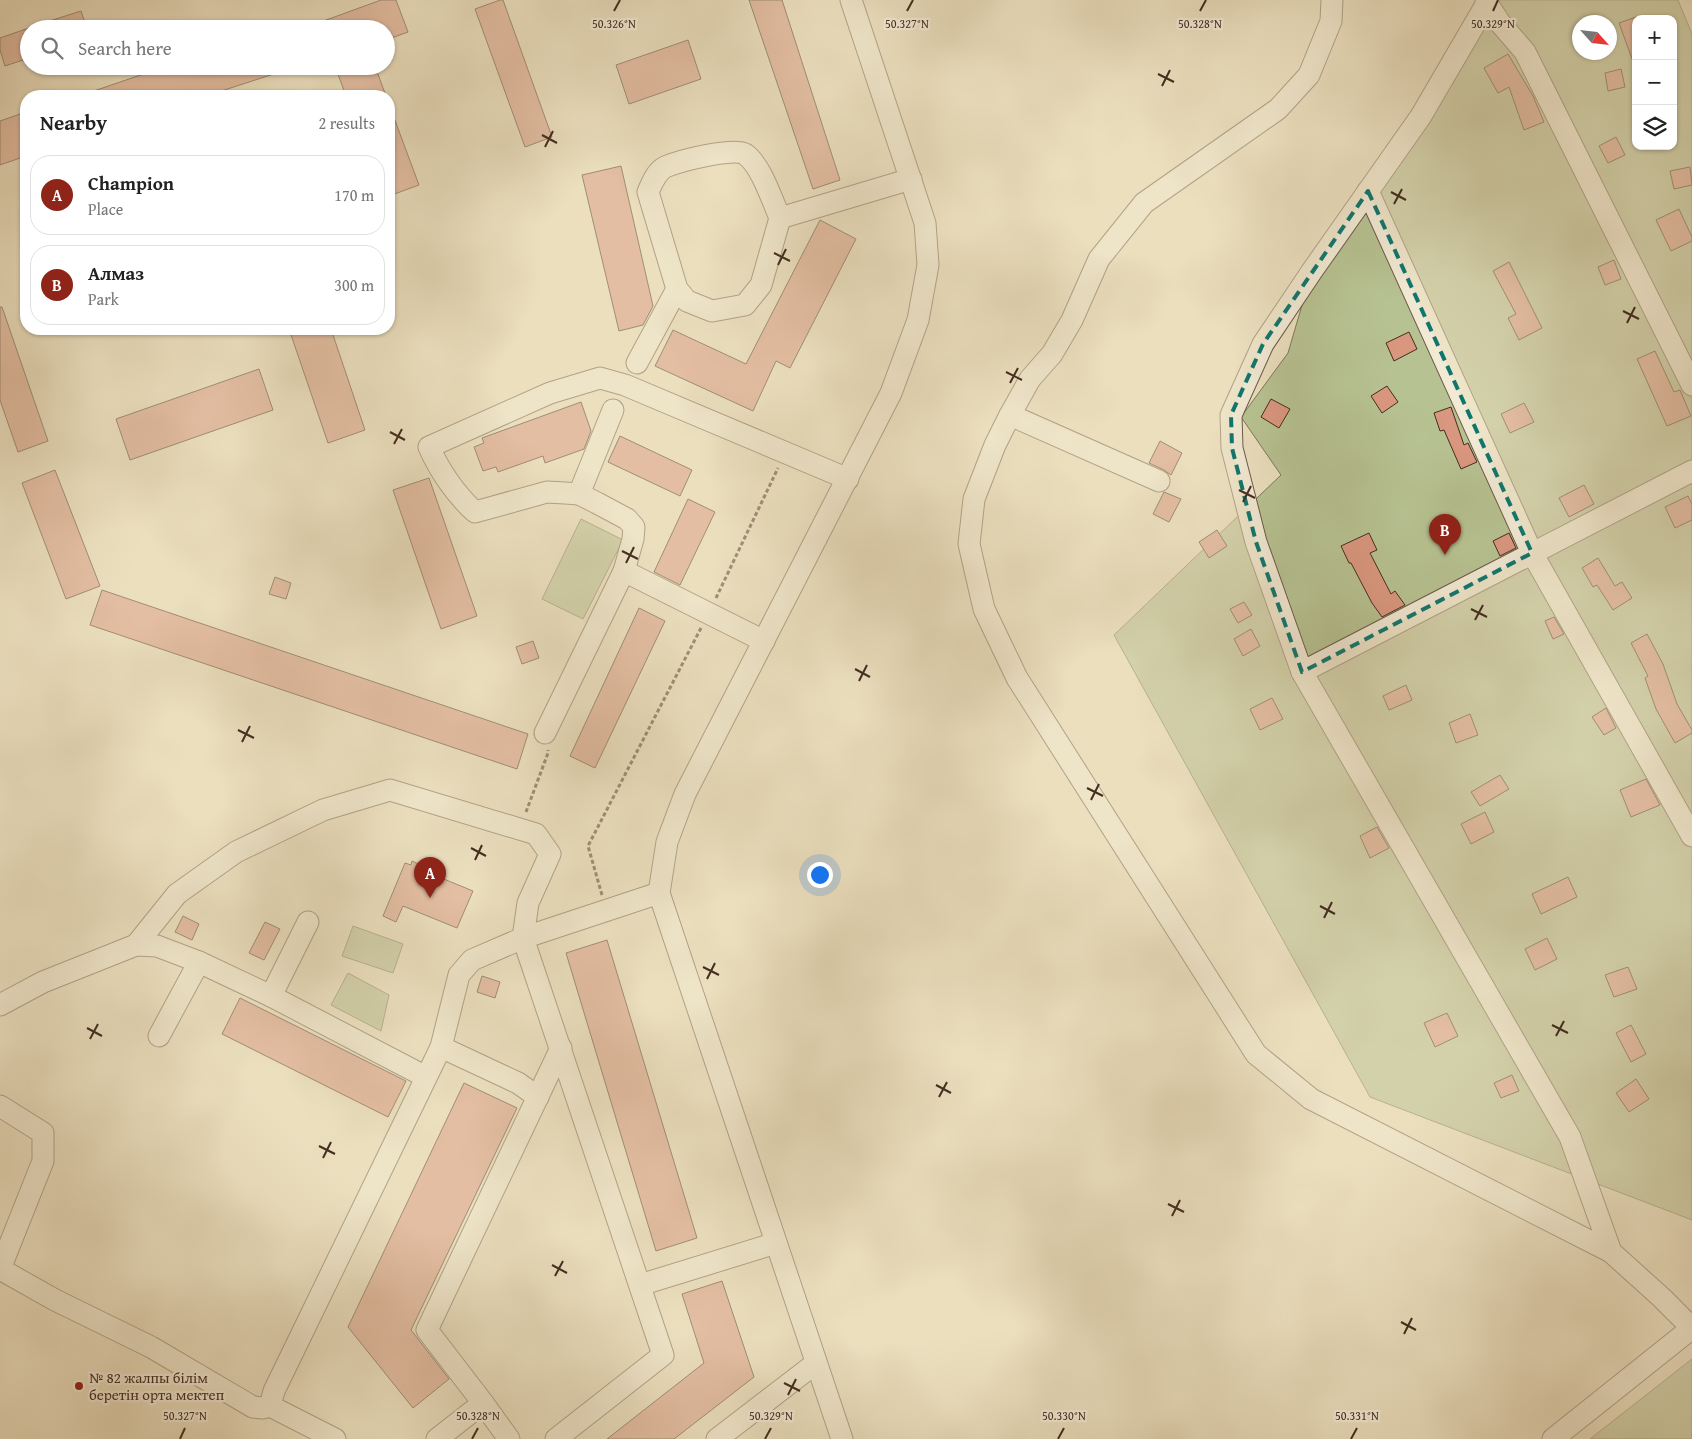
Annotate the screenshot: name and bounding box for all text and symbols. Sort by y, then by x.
text: 50.326°N [592,15,636,32]
text: 50.327°N [885,15,929,32]
text: 50.328°N [1178,15,1222,32]
text: 50.329°N [1471,15,1515,32]
north arrow [1572,15,1617,60]
map controls [1632,15,1677,150]
button: + [1632,15,1677,60]
search box [20,20,395,75]
icon: search [38,34,66,62]
text: Search here [78,34,172,62]
button: − [1632,60,1677,105]
button: layers [1632,105,1677,150]
text: Nearby [40,107,107,138]
text: 2 results [318,111,375,135]
text: Champion [88,169,174,197]
text: A [52,183,62,207]
text: 170 m [334,183,374,207]
text: Place [88,197,123,221]
text: Алмаз [88,259,144,287]
text: B [52,273,62,297]
text: 300 m [334,273,374,297]
text: Park [88,287,119,311]
pin: B [1429,514,1461,555]
pin: A [414,857,446,898]
your location [807,862,833,888]
place label: № 82 жалпы білім беретін орта мектеп [89,1367,225,1405]
marker: № 82 жалпы білім беретін орта мектеп [73,1380,85,1392]
text: 50.327°N [163,1407,207,1424]
text: 50.328°N [456,1407,500,1424]
text: 50.329°N [749,1407,793,1424]
text: 50.330°N [1042,1407,1086,1424]
text: 50.331°N [1335,1407,1379,1424]

